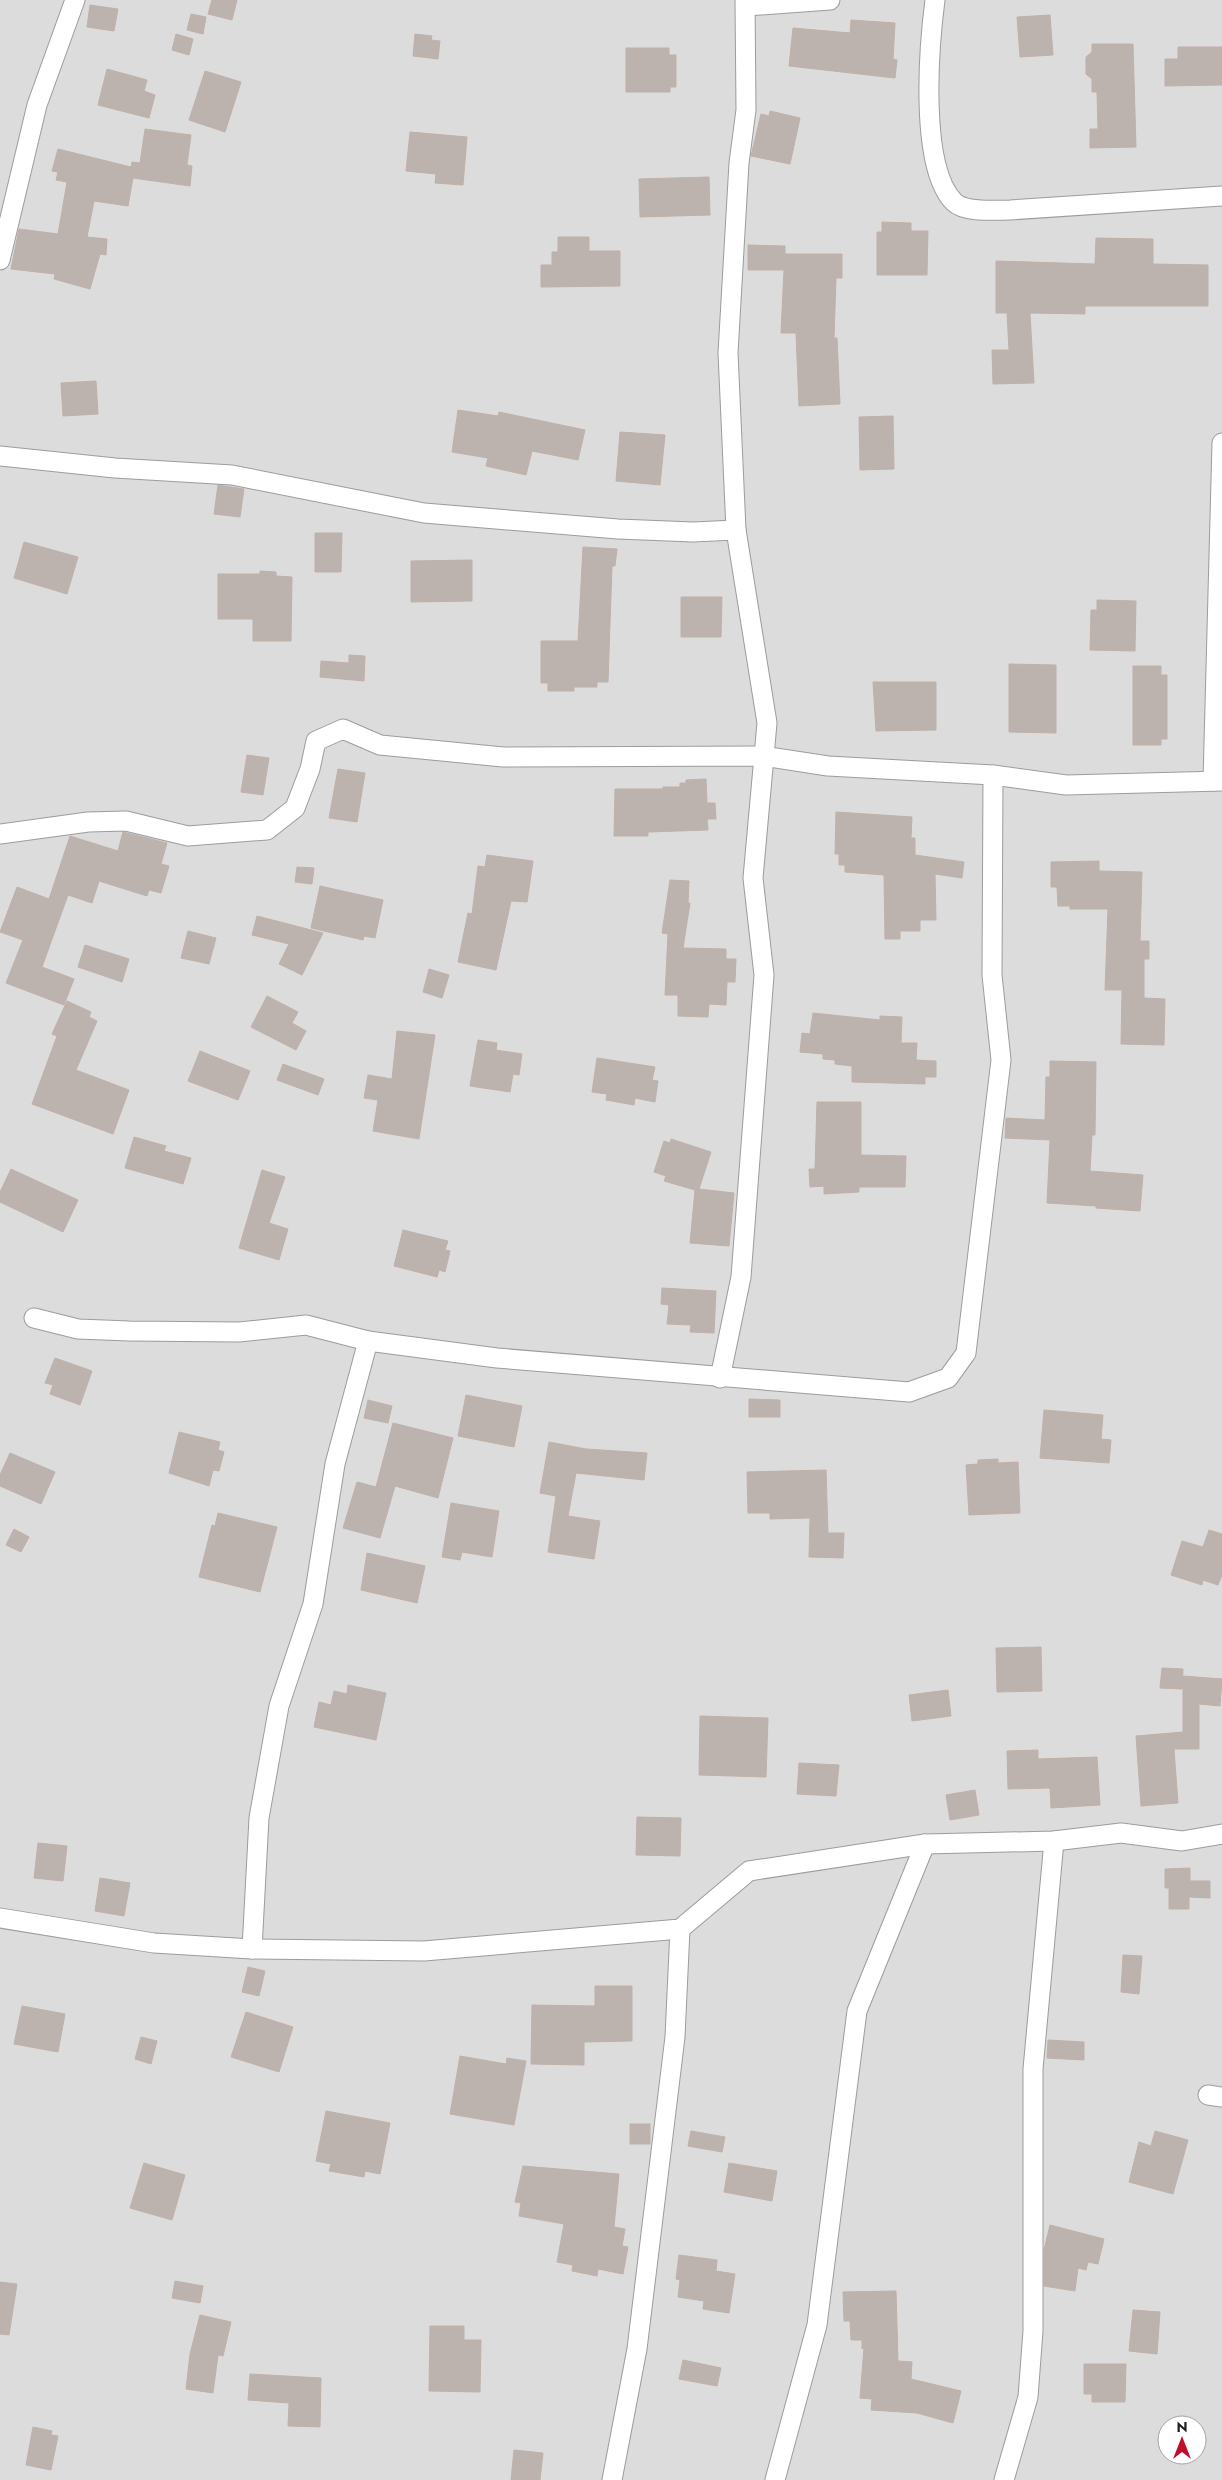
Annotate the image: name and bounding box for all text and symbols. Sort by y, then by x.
north arrow [1157,2415,1207,2465]
text: N [1176,2417,1188,2437]

